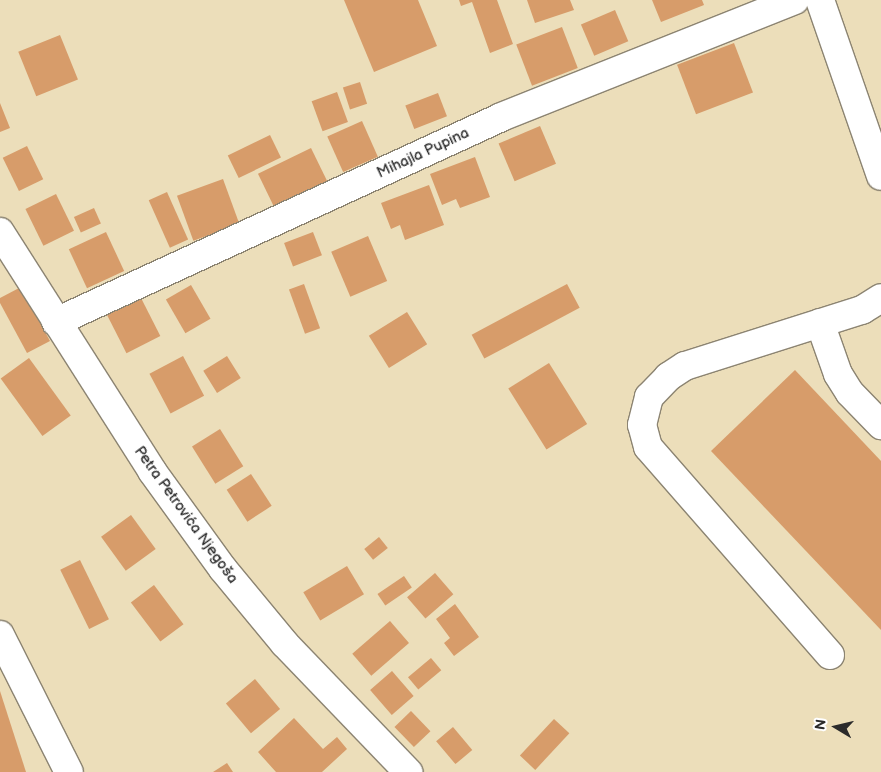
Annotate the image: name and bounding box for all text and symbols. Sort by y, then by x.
street label: Mihajla Pupina [374,124,472,182]
street label: Petra Petrovića Njegoša [130,443,242,587]
north arrow [811,702,861,752]
text: N [811,718,830,731]

